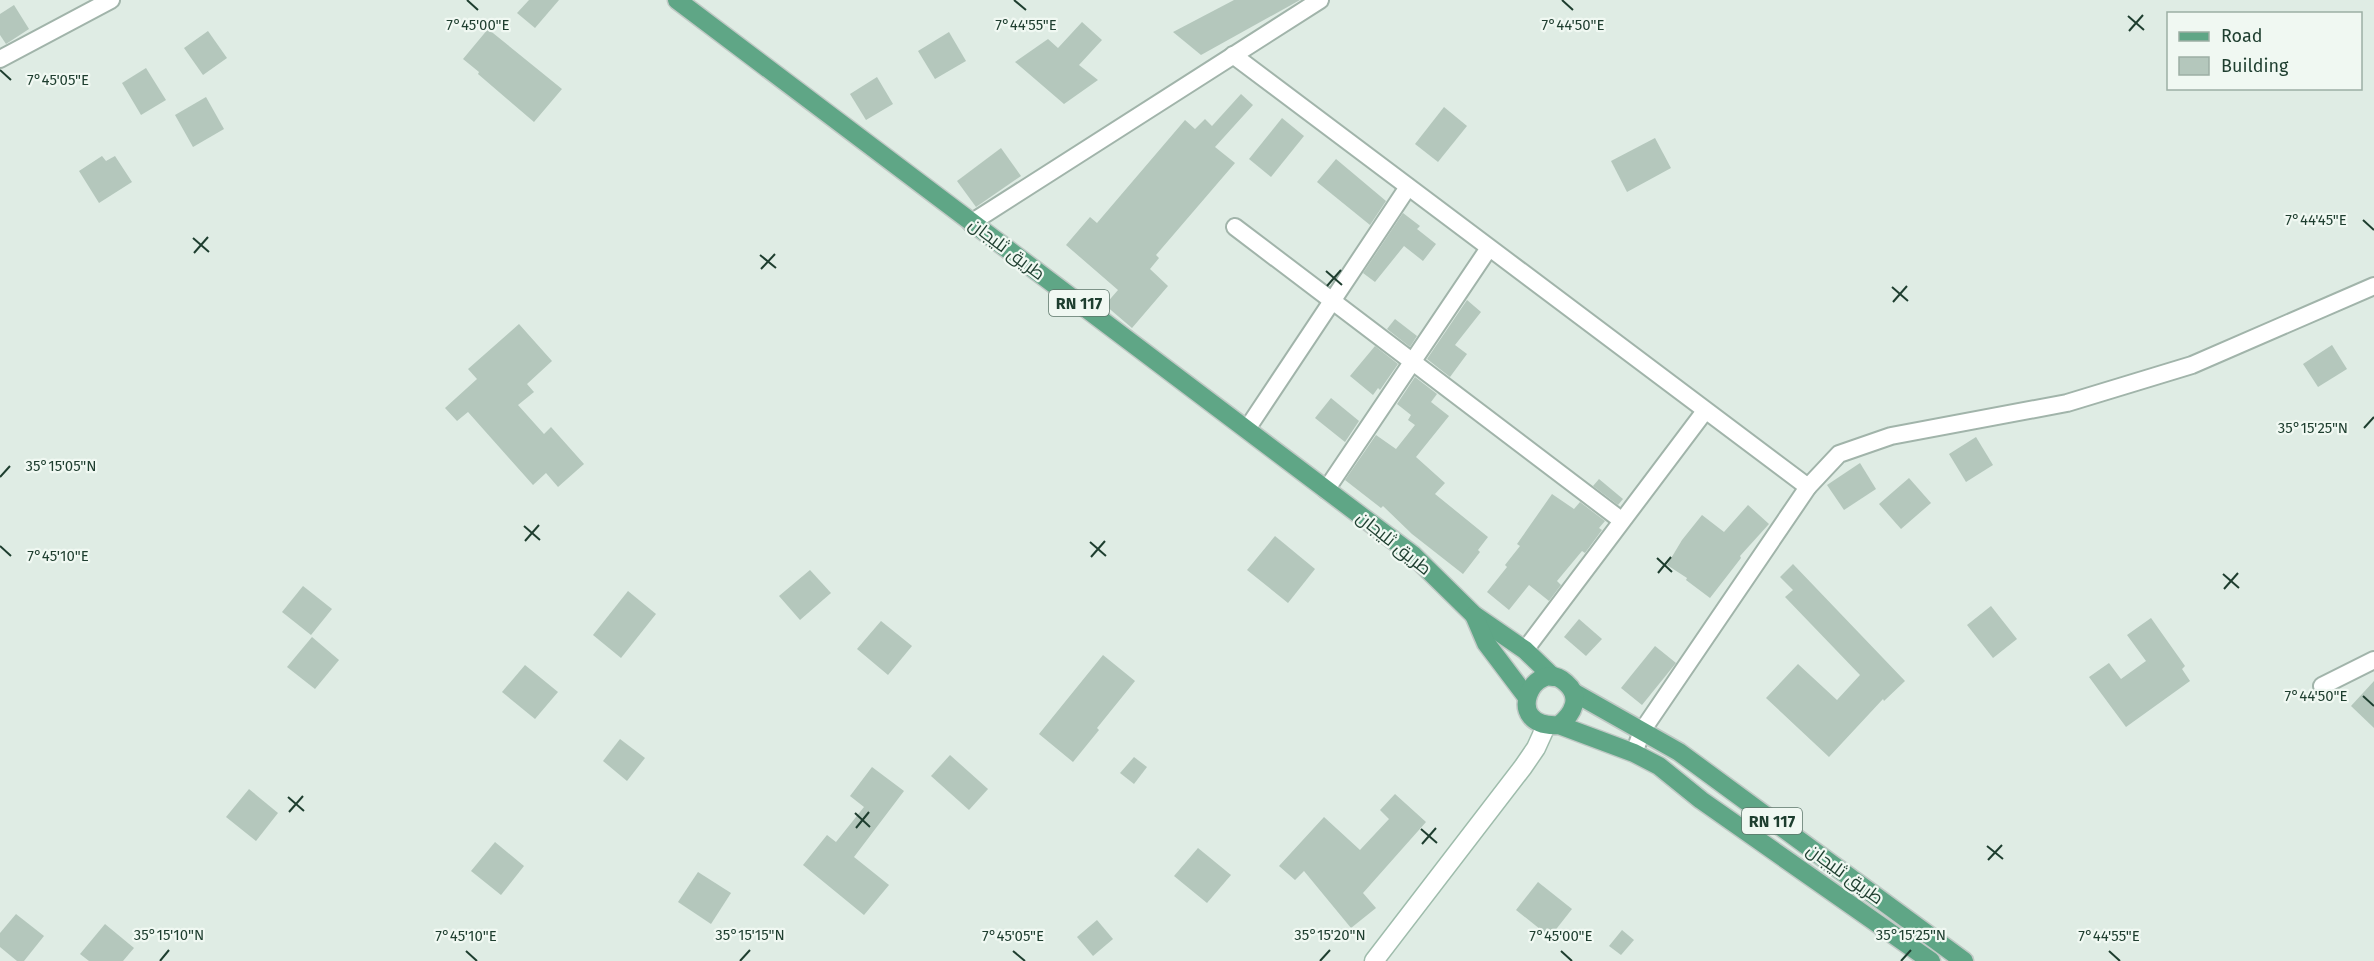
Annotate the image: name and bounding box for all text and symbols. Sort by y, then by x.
legend [2167,12,2362,90]
text: 7°45'00"E [446,16,510,34]
text: 7°44'55"E [995,16,1057,34]
text: 7°44'50"E [1542,16,1604,34]
text: Road [2221,25,2263,47]
text: Building [2221,55,2289,77]
text: 7°45'05"E [27,71,89,89]
text: 7°44'45"E [2285,211,2347,229]
street label: طريق ثليجان [964,213,1049,286]
road number: RN 117 [1049,290,1109,316]
text: 35°15'25"N [2278,419,2348,437]
text: 35°15'05"N [25,457,97,475]
street label: طريق ثليجان [1352,506,1436,581]
text: 7°45'10"E [27,547,89,565]
text: 7°44'50"E [2285,687,2347,705]
road number: RN 117 [1742,808,1802,834]
street label: طريق ثليجان [1802,839,1888,910]
text: 35°15'10"N [134,926,204,944]
text: 35°15'15"N [715,926,785,944]
text: 35°15'20"N [1294,926,1366,944]
text: 35°15'25"N [1876,926,1946,944]
text: 7°45'10"E [435,927,497,945]
text: 7°45'05"E [982,927,1044,945]
text: 7°45'00"E [1529,927,1593,945]
text: 7°44'55"E [2078,927,2140,945]

